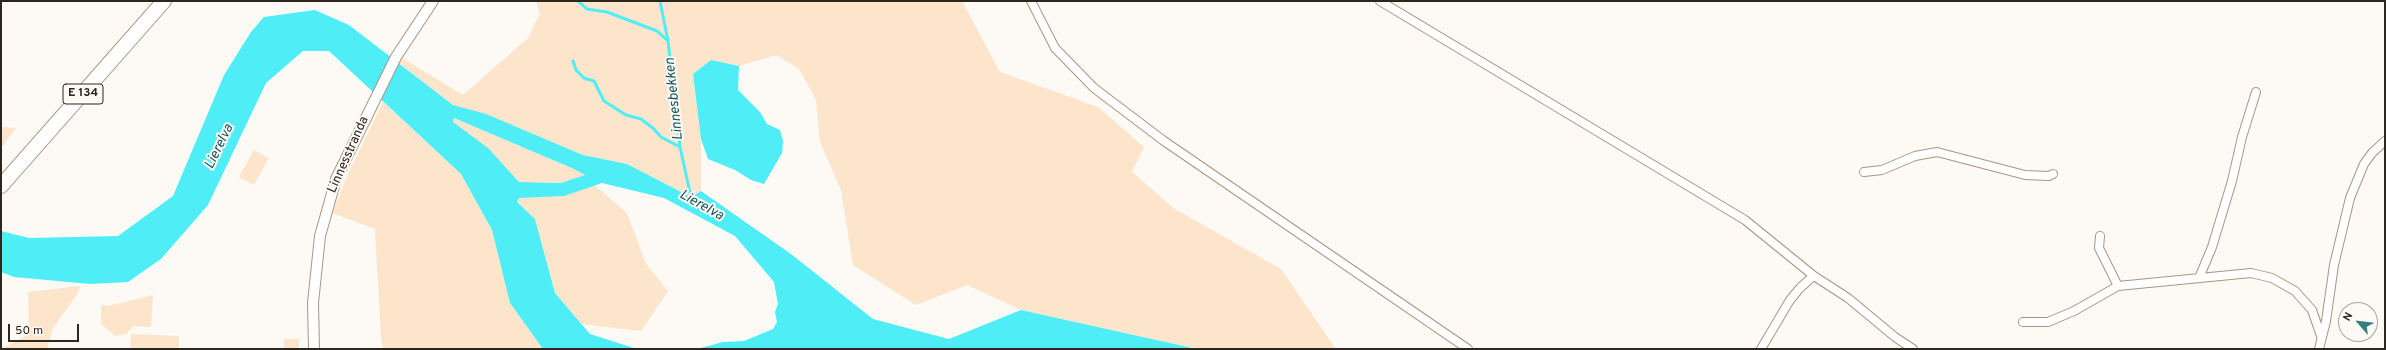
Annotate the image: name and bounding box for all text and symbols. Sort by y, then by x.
water label: Linnesbekken [662,57,688,141]
road number: E 134 [63,84,103,104]
street label: Linnesstranda [325,114,373,196]
water label: Lierelva [202,122,238,172]
water label: Lierelva [676,187,726,225]
north arrow [2338,302,2378,342]
text: N [2340,310,2356,324]
scale bar [10,316,81,342]
text: 50 m [15,323,43,339]

